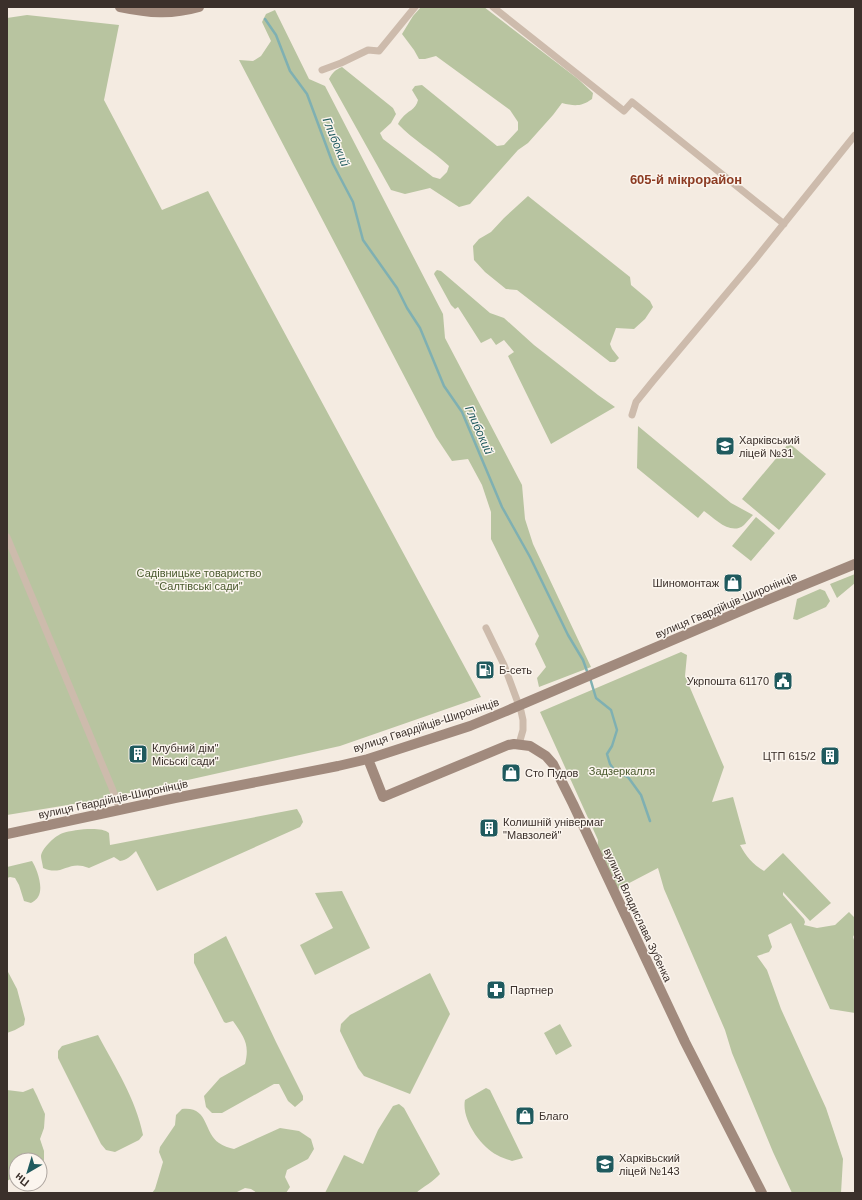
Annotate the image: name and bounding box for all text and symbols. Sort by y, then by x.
water label: Глибокий [320,115,352,169]
district label: 605-й мікрорайон [630,172,742,187]
water label: Глибокий [462,403,496,457]
place label: Харківський ліцей №31 [739,434,800,459]
school or university icon: Харківський ліцей №31 [714,435,736,457]
park label: Садівницьке товариство "Салтівські сади" [137,567,261,592]
street label: вулиця Гвардійців-Широнінців [653,570,799,640]
shop icon: Шиномонтаж [722,572,744,594]
place label: Шиномонтаж [652,577,720,589]
fuel station icon: Б-сеть [474,659,496,681]
place label: Б-сеть [499,664,532,676]
public building icon: Укрпошта 61170 [772,670,794,692]
place label: Укрпошта 61170 [687,675,769,687]
street label: вулиця Гвардійців-Широнінців [352,696,501,754]
place label: Клубний дім" Місьскі сади" [152,742,219,767]
building icon: Клубний дім" Місьскі сади" [127,743,149,765]
building icon: ЦТП 615/2 [819,745,841,767]
place label: ЦТП 615/2 [763,750,816,762]
shop icon: Сто Пудов [500,762,522,784]
park label: Задзеркалля [589,765,655,777]
place label: Сто Пудов [525,767,579,779]
street label: вулиця Гвардійців-Широнінців [37,777,189,821]
place label: Колишній універмаг "Мавзолей" [503,816,604,841]
building icon: Колишній універмаг "Мавзолей" [478,817,500,839]
street label: вулиця Владислава Зубенка [602,846,675,984]
pharmacy icon: Партнер [485,979,507,1001]
place label: Партнер [510,984,553,996]
shop icon: Благо [514,1105,536,1127]
place label: Благо [539,1110,569,1122]
north arrow [8,1152,48,1192]
place label: Харківьский ліцей №143 [619,1152,680,1177]
school or university icon: Харківьский ліцей №143 [594,1153,616,1175]
text: Пн [12,1171,31,1189]

